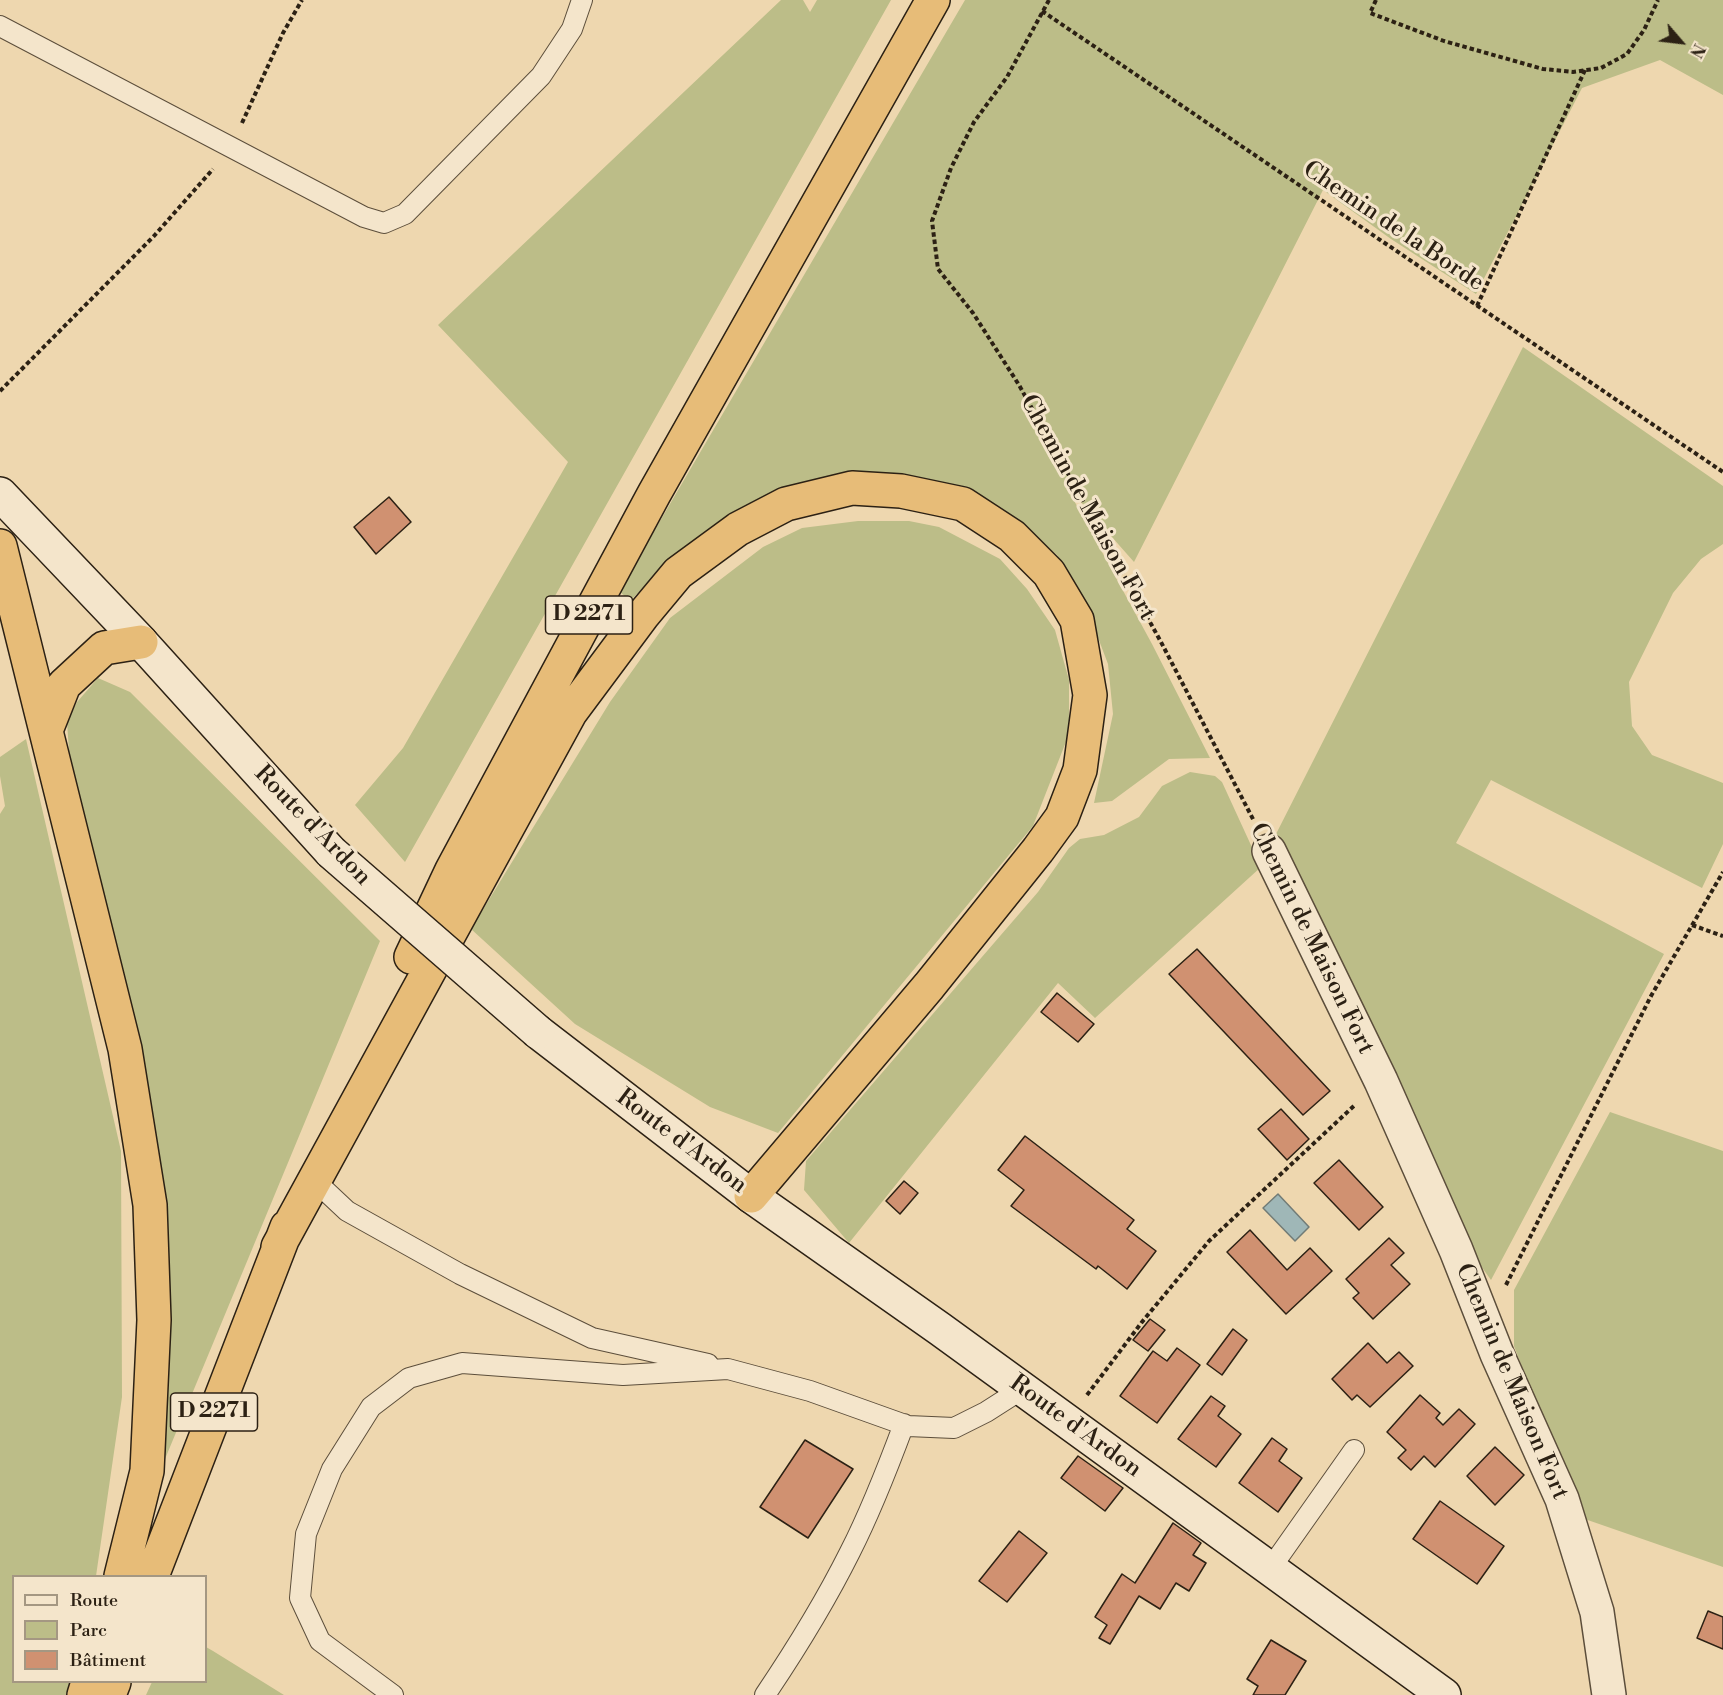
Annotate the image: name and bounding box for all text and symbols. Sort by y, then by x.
north arrow [1651,12,1711,72]
text: N [1685,40,1709,61]
street label: Chemin de la Borde [1297,156,1489,298]
street label: Chemin de Maison Fort [1013,390,1161,626]
road number: D 2271 [546,596,632,634]
street label: Route d'Ardon [247,760,377,892]
street label: Chemin de Maison Fort [1243,819,1379,1059]
street label: Route d'Ardon [610,1084,752,1200]
street label: Chemin de Maison Fort [1448,1260,1574,1504]
street label: Route d'Ardon [1003,1370,1147,1484]
road number: D 2271 [170,1393,258,1431]
legend [12,1575,207,1683]
text: Route [70,1589,118,1612]
text: Parc [70,1619,107,1642]
text: Bâtiment [70,1649,146,1672]

